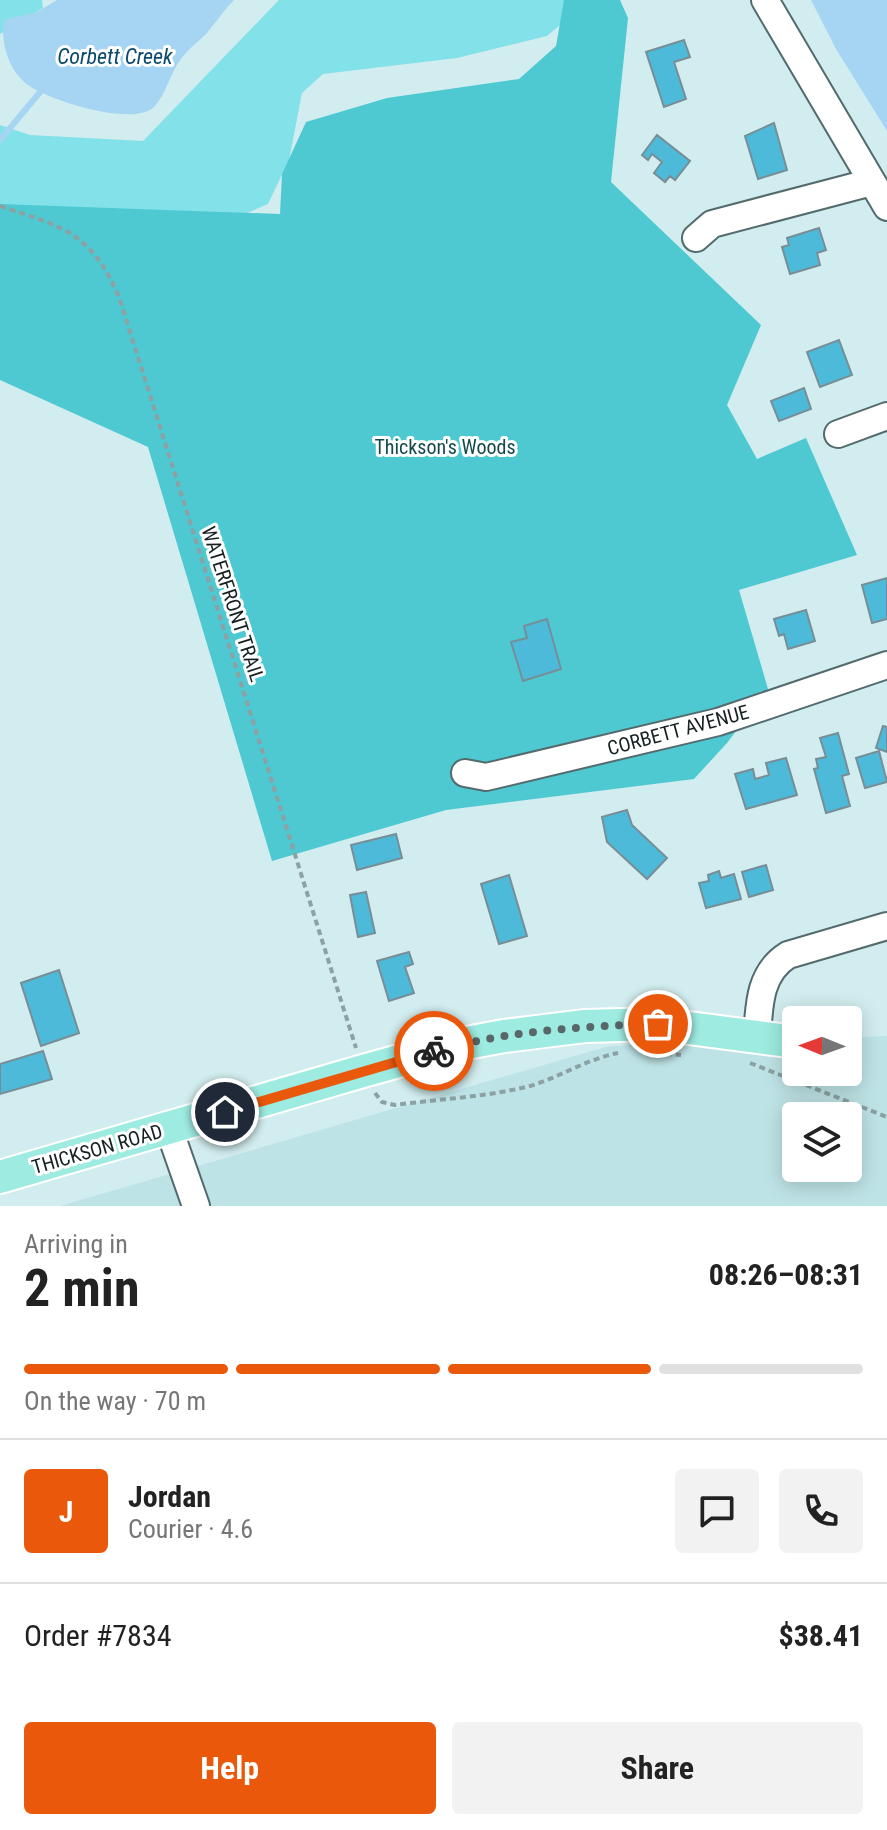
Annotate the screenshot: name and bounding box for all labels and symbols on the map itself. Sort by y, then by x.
water label: Corbett Creek [57,44,173,69]
park label: Thickson's Woods [374,435,516,459]
street label: WATERFRONT TRAIL [197,523,269,685]
street label: CORBETT AVENUE [605,700,751,760]
pin [624,990,692,1058]
north arrow [782,1006,862,1086]
courier [394,1011,474,1091]
pin [191,1078,259,1146]
street label: THICKSON ROAD [29,1119,165,1179]

